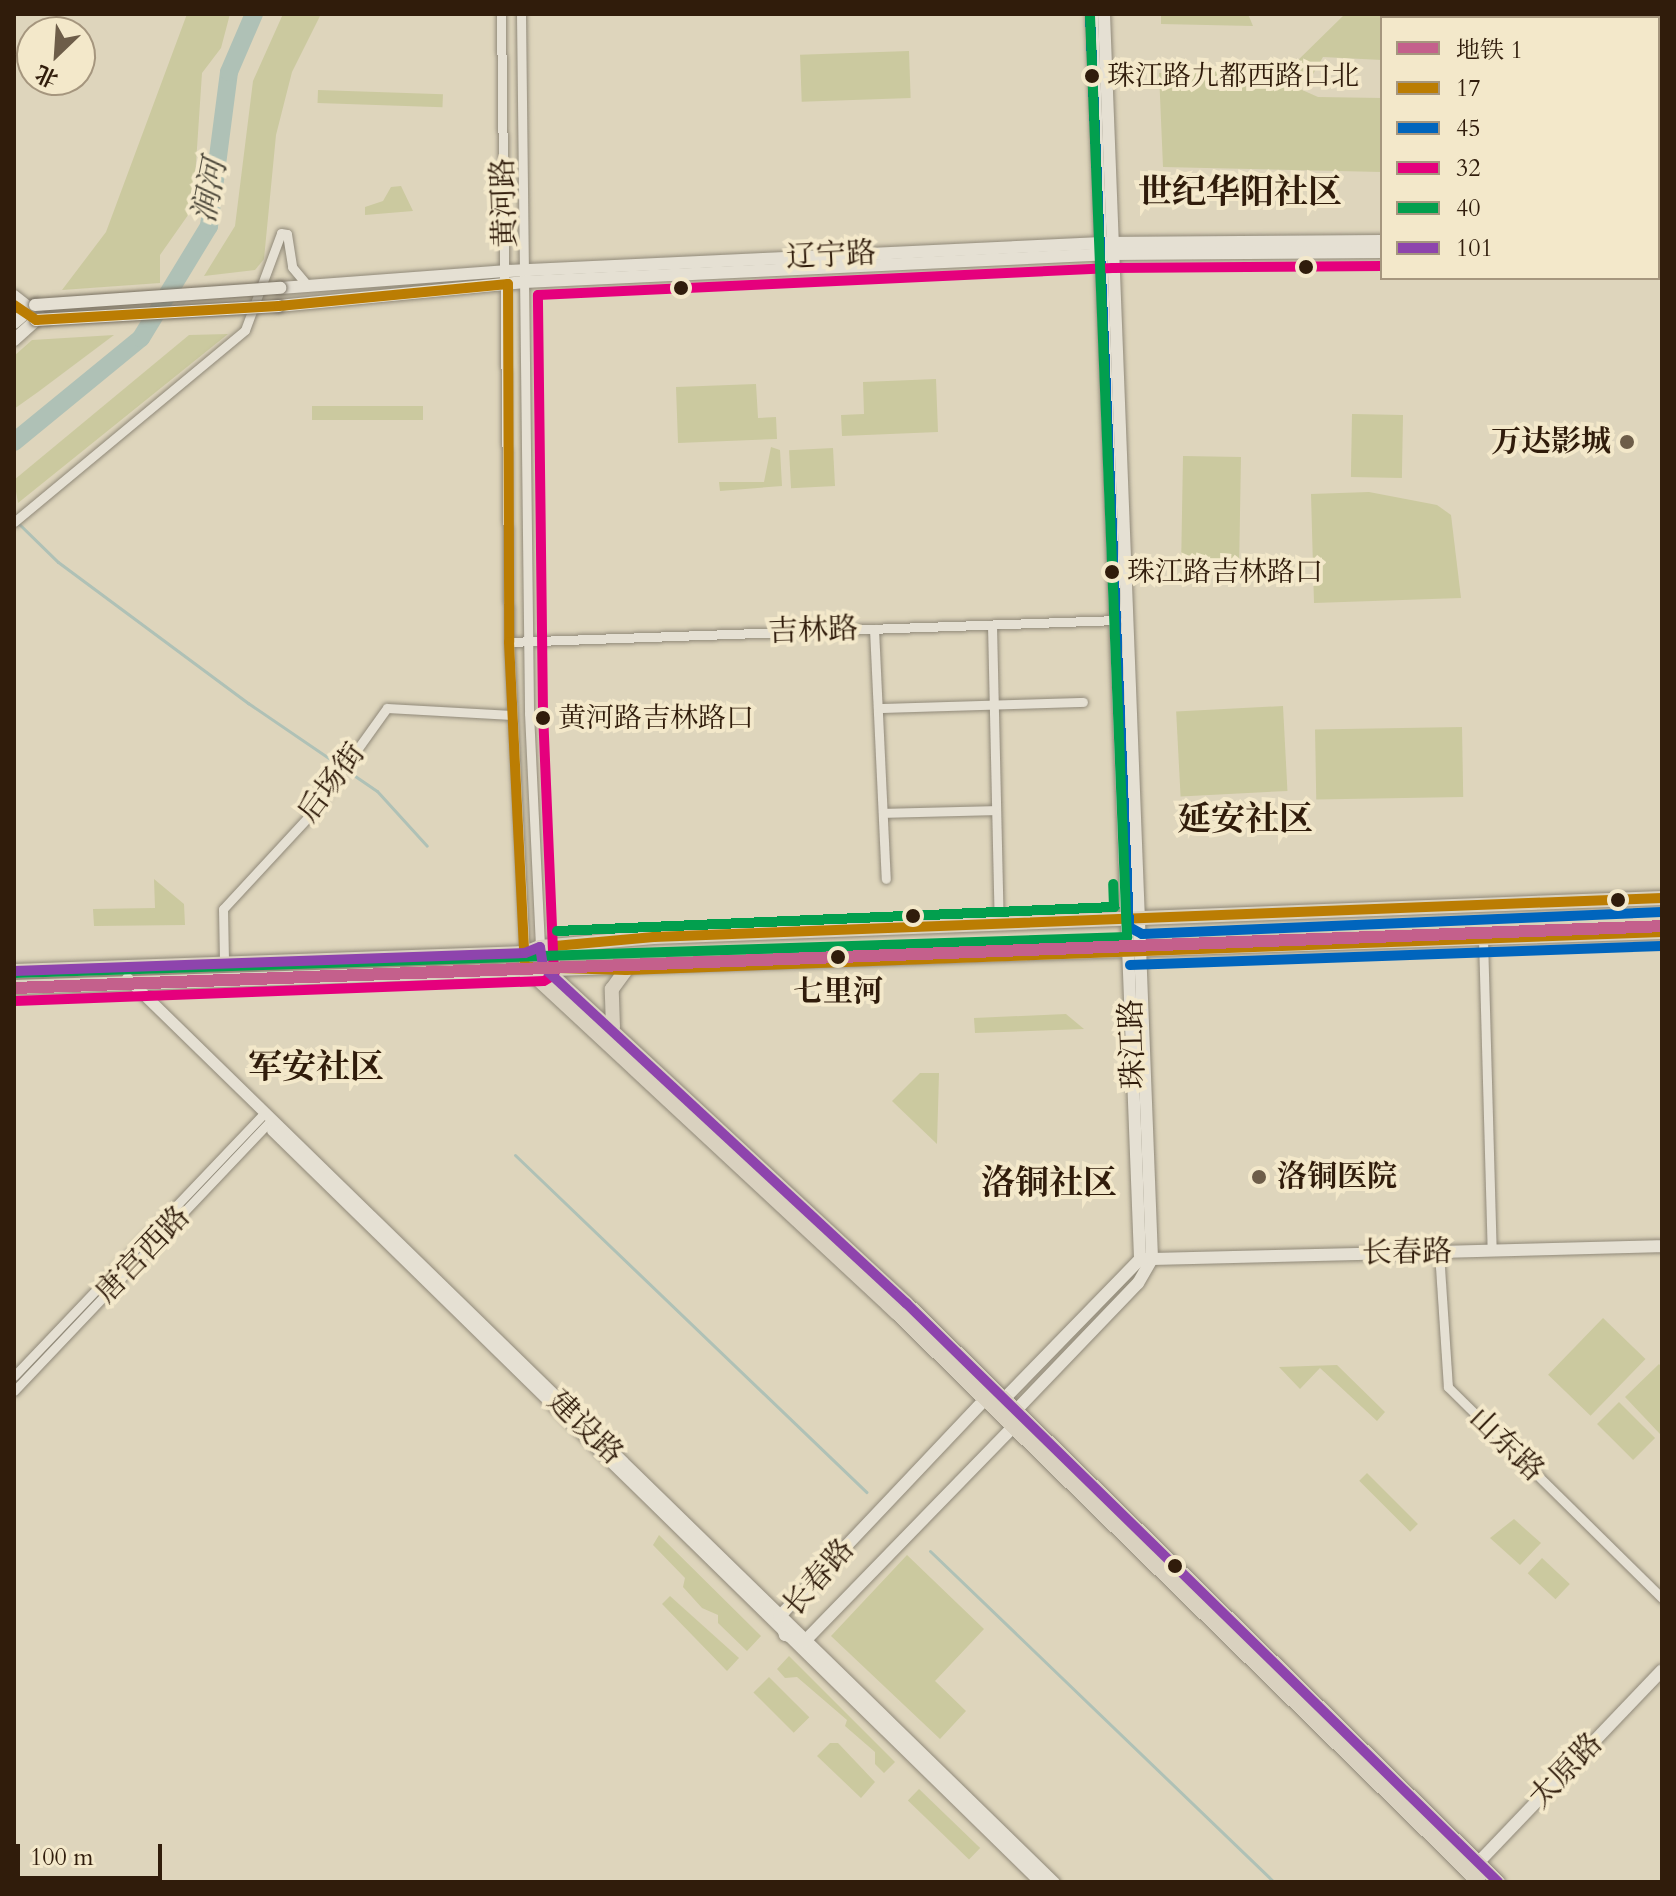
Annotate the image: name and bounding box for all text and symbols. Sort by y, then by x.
north arrow [16,16,96,96]
legend [1380,16,1660,280]
text: 地铁 1 [1456,34,1523,67]
text: 北 [30,58,63,94]
place label: 珠江路九都西路口北 [1107,59,1359,93]
marker: 珠江路九都西路口北 [1084,68,1100,84]
text: 17 [1456,72,1481,105]
text: 45 [1456,112,1481,145]
text: 32 [1456,152,1481,185]
water label: 涧河 [185,156,235,226]
street label: 黄河路 [485,157,525,249]
district label: 世纪华阳社区 [1138,173,1342,213]
text: 40 [1456,192,1481,225]
text: 101 [1456,232,1493,265]
street label: 辽宁路 [785,236,877,276]
unlabelled marker [1298,259,1314,275]
unlabelled marker [673,280,689,296]
place label: 万达影城 [1491,424,1611,460]
marker: 万达影城 [1618,433,1636,451]
place label: 珠江路吉林路口 [1127,555,1323,589]
marker: 珠江路吉林路口 [1104,564,1120,580]
street label: 吉林路 [767,611,859,651]
place label: 黄河路吉林路口 [558,701,754,735]
marker: 黄河路吉林路口 [535,710,551,726]
street label: 后场街 [291,736,373,830]
district label: 延安社区 [1177,800,1313,840]
unlabelled marker [1610,892,1626,908]
unlabelled marker [905,908,921,924]
marker: 七里河 [825,944,851,970]
place label: 七里河 [793,974,883,1010]
street label: 珠江路 [1113,998,1153,1090]
district label: 军安社区 [248,1048,384,1088]
place label: 洛铜医院 [1277,1159,1397,1195]
district label: 洛铜社区 [981,1164,1117,1204]
marker: 洛铜医院 [1248,1166,1270,1188]
street label: 唐宫西路 [88,1199,198,1311]
street label: 长春路 [1362,1234,1452,1272]
street label: 建设路 [540,1384,630,1472]
street label: 山东路 [1461,1401,1551,1489]
street label: 长春路 [776,1532,862,1624]
unlabelled marker [1167,1558,1183,1574]
street label: 太原路 [1522,1726,1610,1816]
scale bar [20,1828,166,1878]
text: 100 m [30,1841,94,1874]

